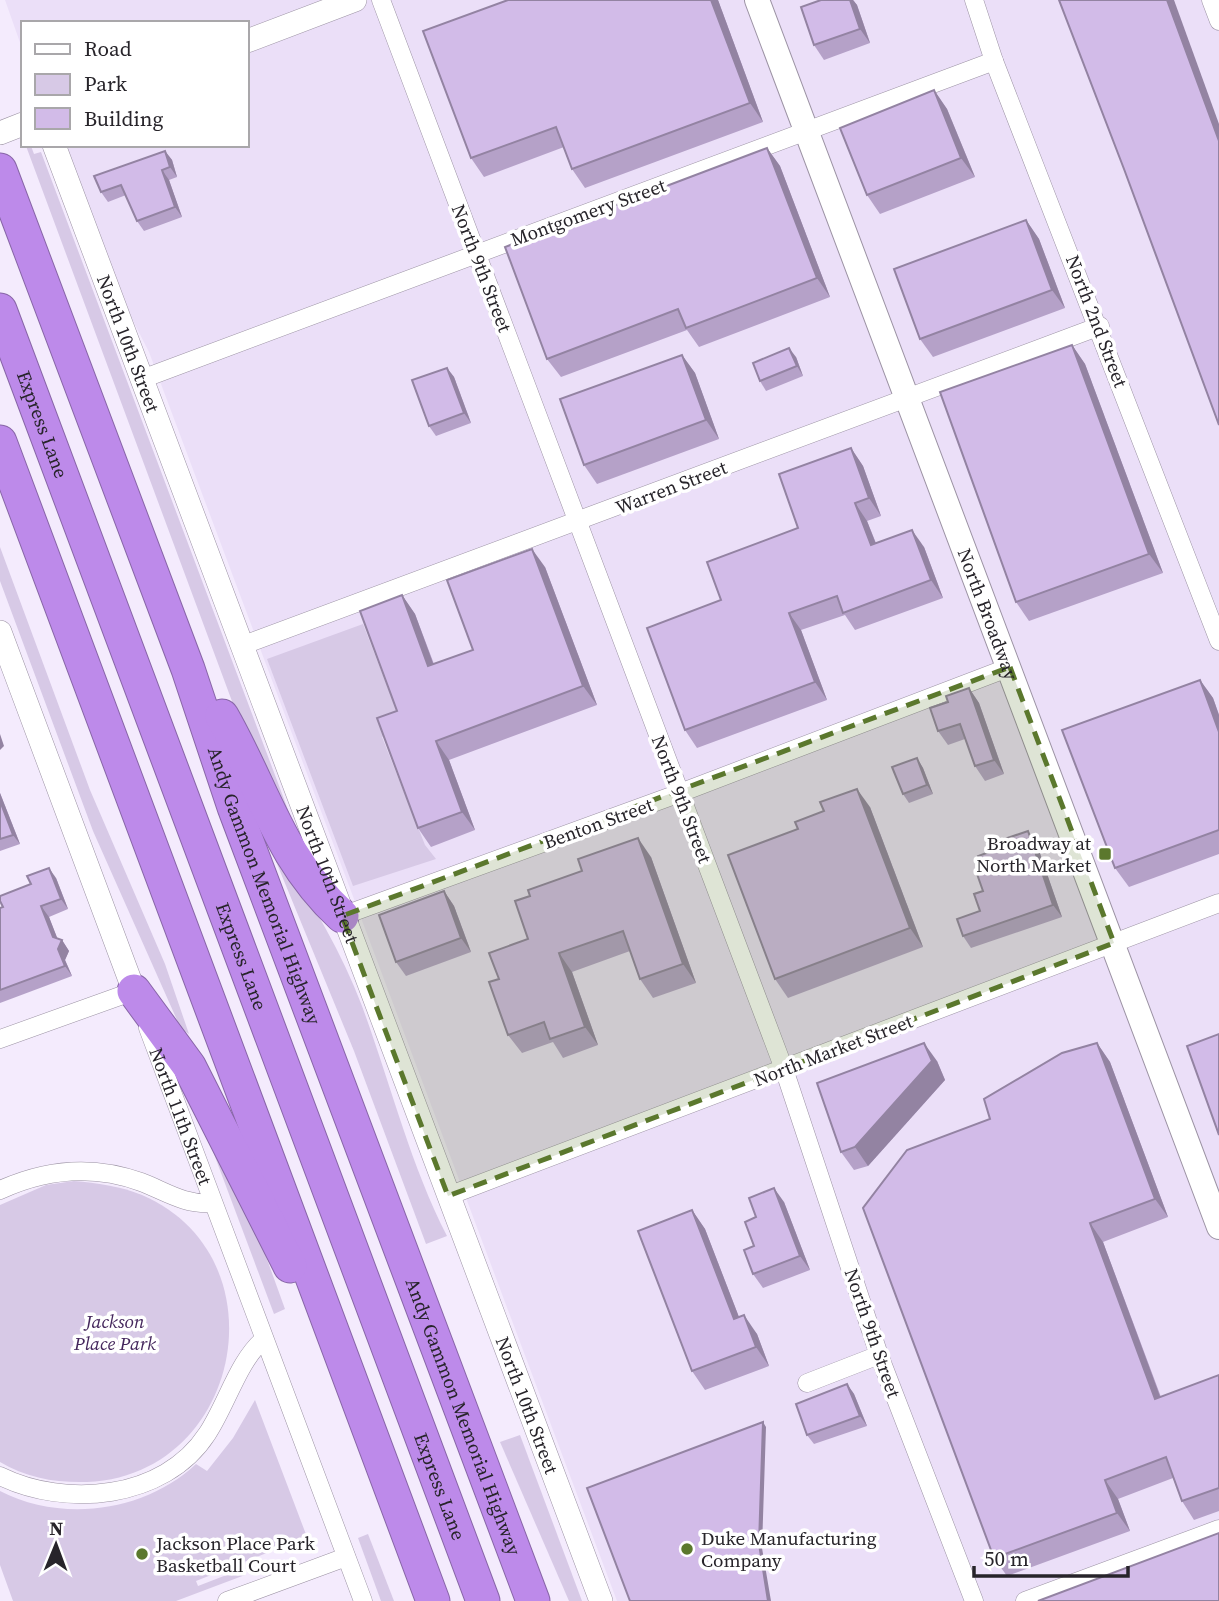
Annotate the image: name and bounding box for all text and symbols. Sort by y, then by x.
legend [21,21,248,147]
text: Road [84,34,132,63]
text: Park [84,69,128,98]
text: Building [84,104,163,133]
street label: Montgomery Street [507,172,670,252]
street label: North 9th Street [446,200,519,337]
street label: North 2nd Street [1060,251,1135,392]
street label: North 10th Street [91,271,166,417]
street label: Express Lane [11,367,75,482]
street label: Warren Street [612,454,731,520]
street label: North Broadway [952,544,1025,684]
street label: North 9th Street [646,731,719,868]
street label: Andy Gammon Memorial Highway [202,743,328,1028]
street label: Benton Street [540,791,657,855]
street label: North 10th Street [290,802,366,947]
place label: Broadway at North Market [976,830,1092,878]
marker: Broadway at North Market [1097,846,1113,862]
street label: Express Lane [210,899,274,1014]
street label: North Market Street [750,1007,917,1092]
street label: North 11th Street [143,1044,219,1189]
street label: North 9th Street [839,1265,908,1402]
street label: Andy Gammon Memorial Highway [400,1274,528,1559]
park label: Jackson Place Park [73,1308,156,1356]
street label: North 10th Street [490,1333,565,1478]
street label: Express Lane [408,1429,472,1544]
north arrow [21,1510,91,1580]
text: N [49,1515,64,1541]
place label: Duke Manufacturing Company [701,1525,877,1573]
place label: Jackson Place Park Basketball Court [155,1530,315,1578]
scale bar [974,1534,1128,1578]
marker: Duke Manufacturing Company [679,1541,695,1557]
text: 50 m [984,1544,1029,1573]
marker: Jackson Place Park Basketball Court [134,1546,150,1562]

